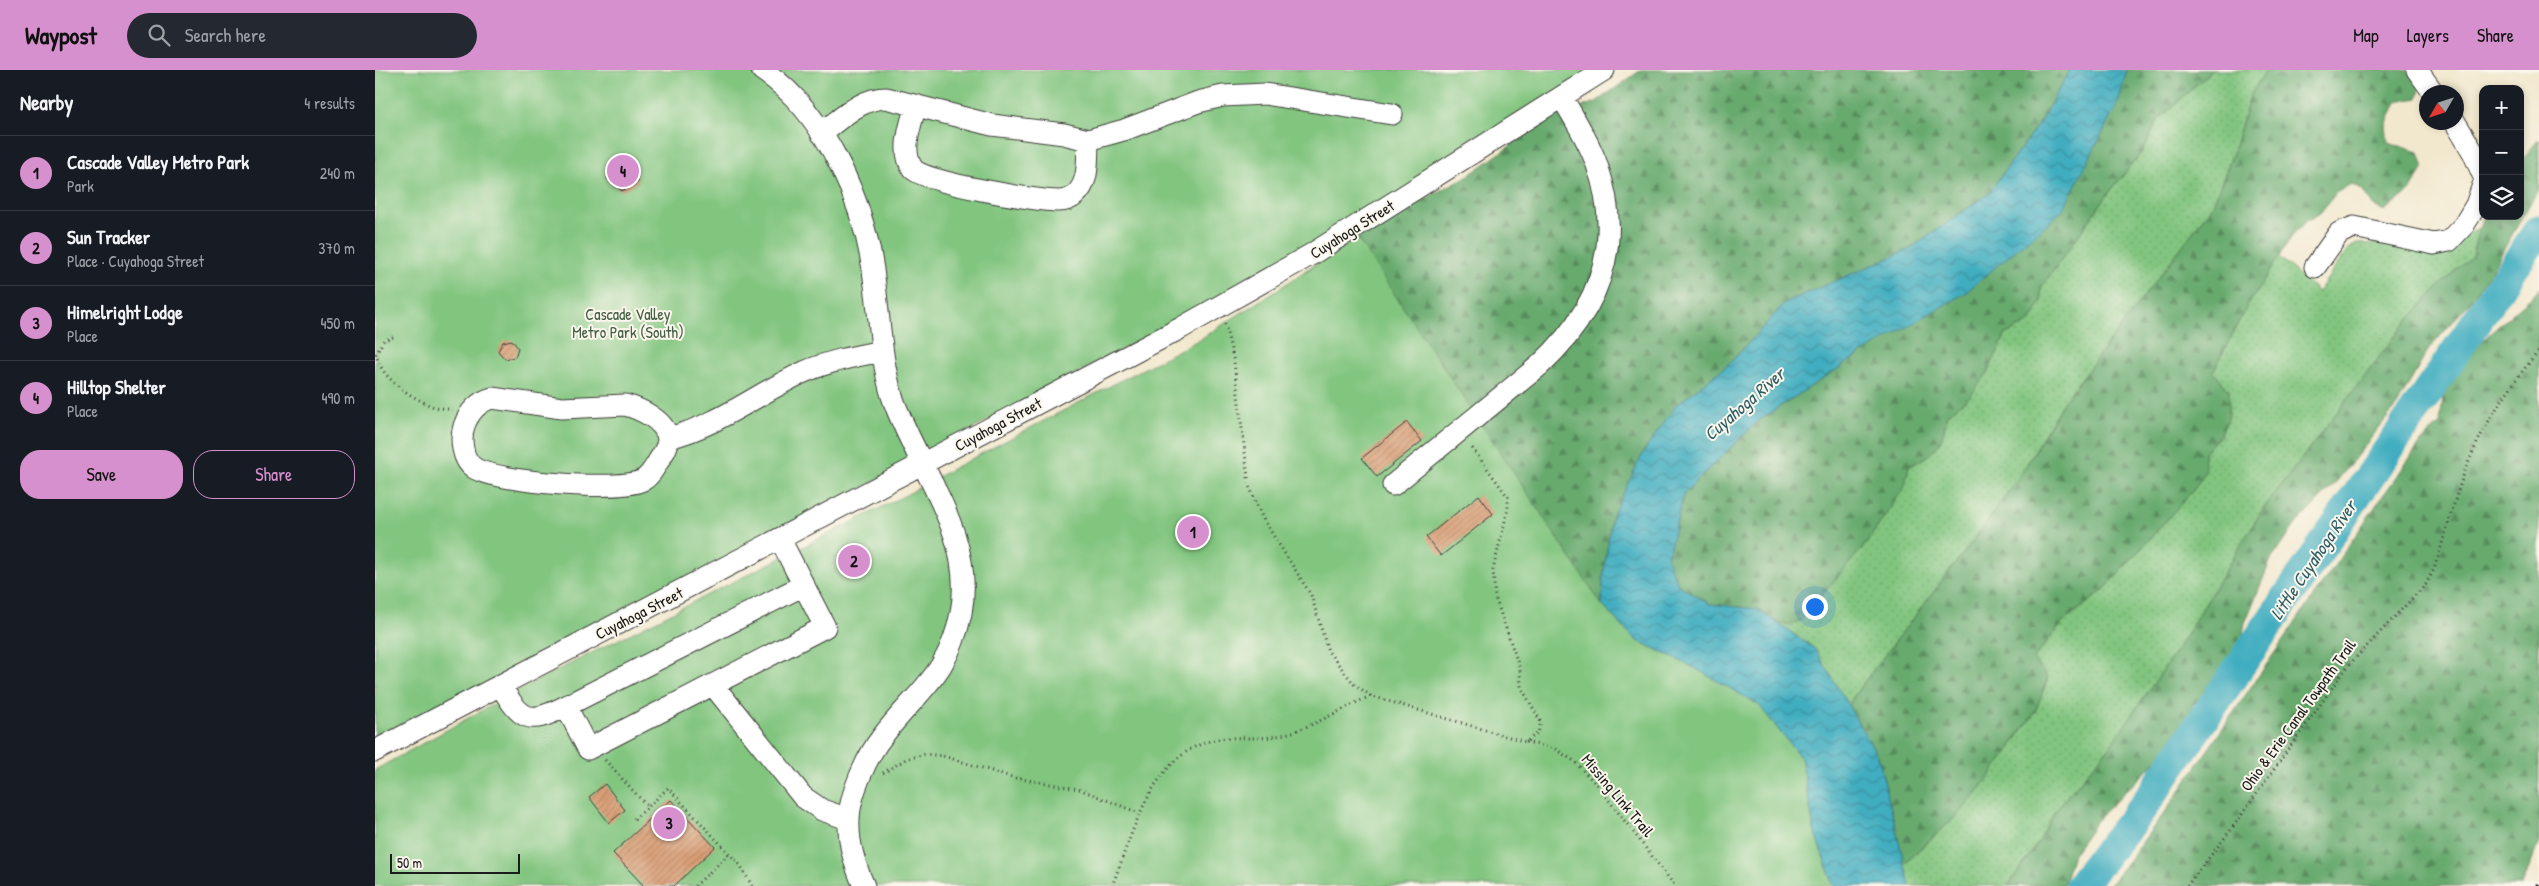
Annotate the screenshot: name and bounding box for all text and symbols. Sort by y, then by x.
search box [127,13,477,58]
text: Waypost [25,19,97,51]
icon: search [145,21,173,49]
text: Search here [185,22,266,48]
text: Map [2353,23,2379,48]
text: Layers [2407,23,2449,48]
text: Share [2477,23,2514,48]
north arrow [2419,85,2464,130]
map controls [2479,85,2524,220]
button: + [2479,85,2524,130]
text: Nearby [20,88,73,117]
text: 4 results [304,92,355,114]
button: − [2479,130,2524,175]
text: Cascade Valley Metro Park [67,149,249,175]
pin: 4 [607,152,639,190]
text: 1 [33,162,39,184]
text: 240 m [320,162,355,184]
text: Park [67,175,94,197]
button: layers [2479,175,2524,220]
street label: Cuyahoga Street [1306,194,1399,264]
text: Sun Tracker [67,224,150,250]
text: 2 [32,237,40,259]
text: 370 m [318,237,355,259]
text: Place · Cuyahoga Street [67,250,204,272]
text: Himelright Lodge [67,299,183,325]
park label: Cascade Valley Metro Park (South) [572,303,684,343]
text: 3 [32,312,40,334]
text: 450 m [321,312,355,334]
text: Place [67,325,98,347]
water label: Cuyahoga River [1698,361,1791,446]
text: Hilltop Shelter [67,374,166,400]
text: 4 [33,387,39,409]
text: 490 m [321,387,355,409]
street label: Cuyahoga Street [951,392,1046,456]
text: Place [67,400,98,422]
button: Save [20,450,183,499]
button: Share [193,450,355,499]
water label: Little Cuyahoga River [2264,494,2363,624]
pin: 1 [1177,513,1209,551]
pin: 2 [838,542,870,580]
street label: Cuyahoga Street [591,581,687,645]
your location [1802,594,1828,620]
street label: Ohio & Erie Canal Towpath Trail [2235,634,2361,795]
street label: Missing Link Trail [1577,749,1660,842]
pin: 3 [653,804,685,842]
scale bar [390,851,520,874]
text: 50 m [397,853,422,872]

